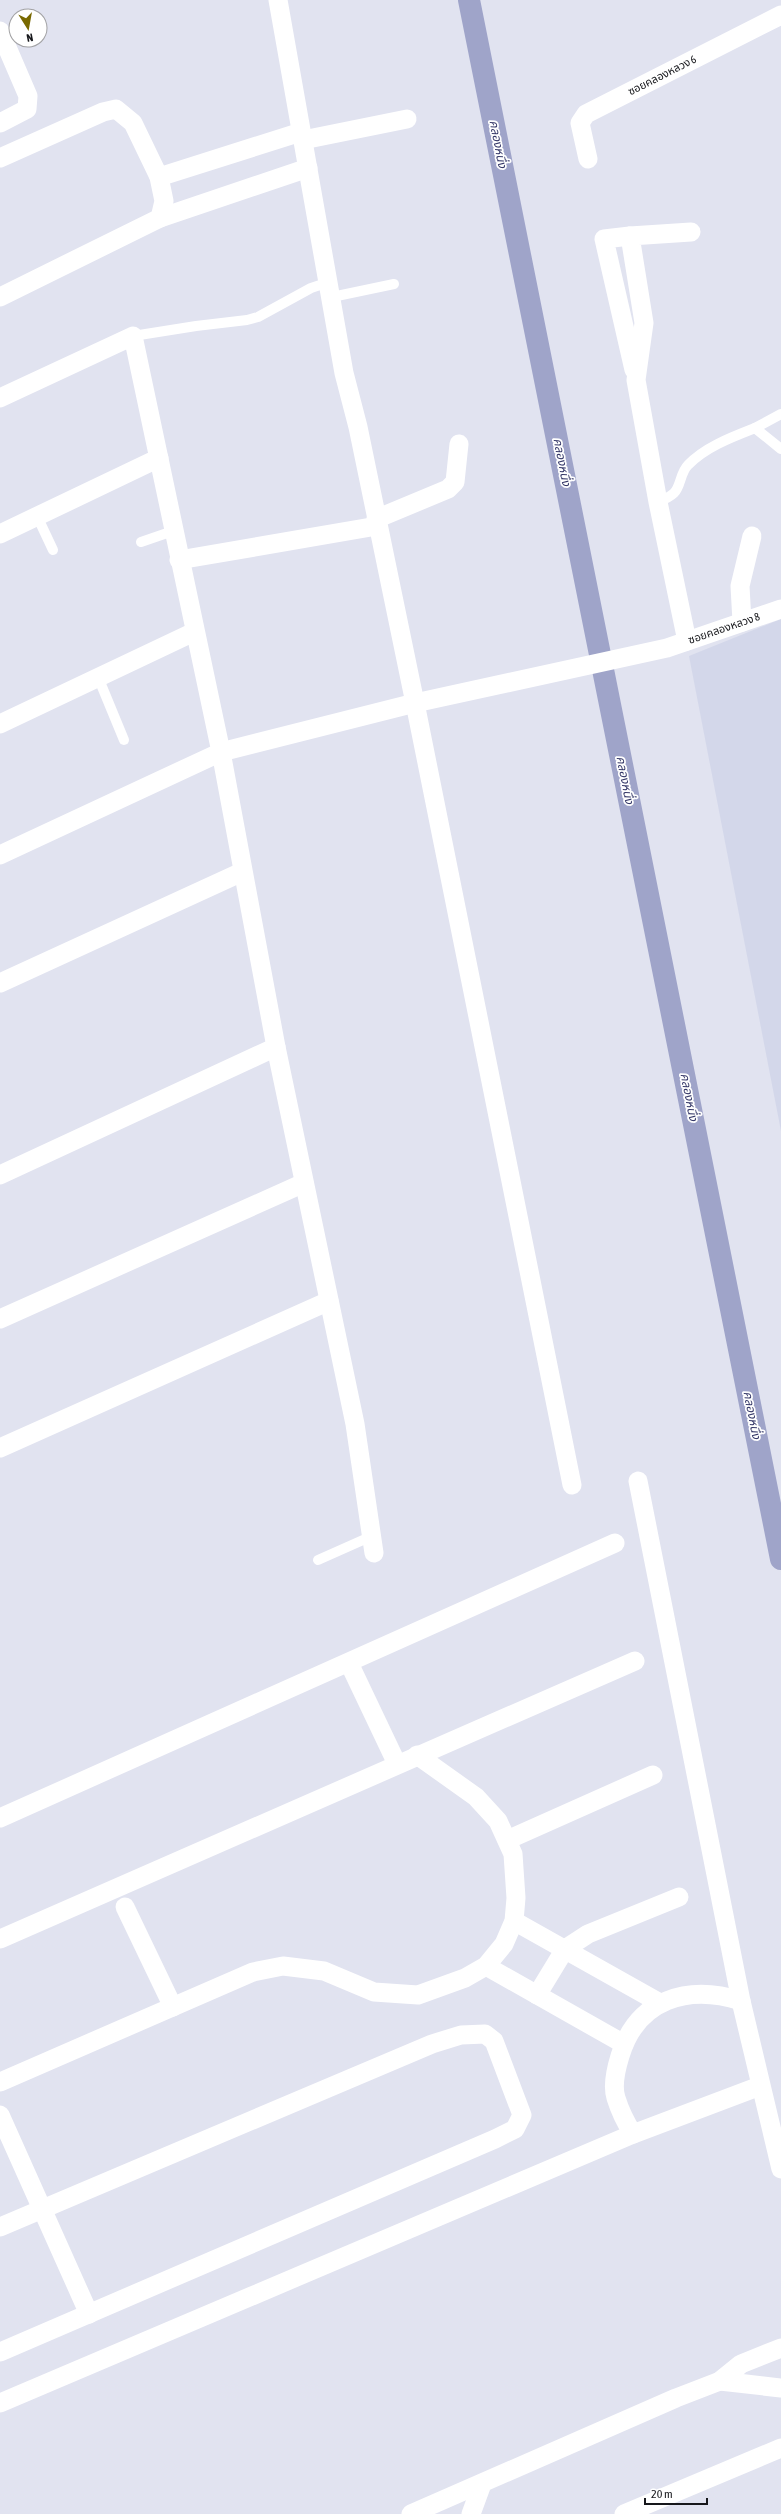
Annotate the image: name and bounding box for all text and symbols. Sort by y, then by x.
north arrow [8,8,48,48]
text: N [26,31,34,44]
street label: ซอยคลองหลวง 6 [626,53,698,97]
water label: คลองหนึ่ง [487,119,512,170]
water label: คลองหนึ่ง [551,437,576,488]
street label: ซอยคลองหลวง 8 [687,610,761,646]
water label: คลองหนึ่ง [614,755,639,806]
water label: คลองหนึ่ง [678,1072,703,1123]
water label: คลองหนึ่ง [741,1390,766,1441]
scale bar [645,2480,707,2506]
text: 20 m [651,2487,673,2501]

